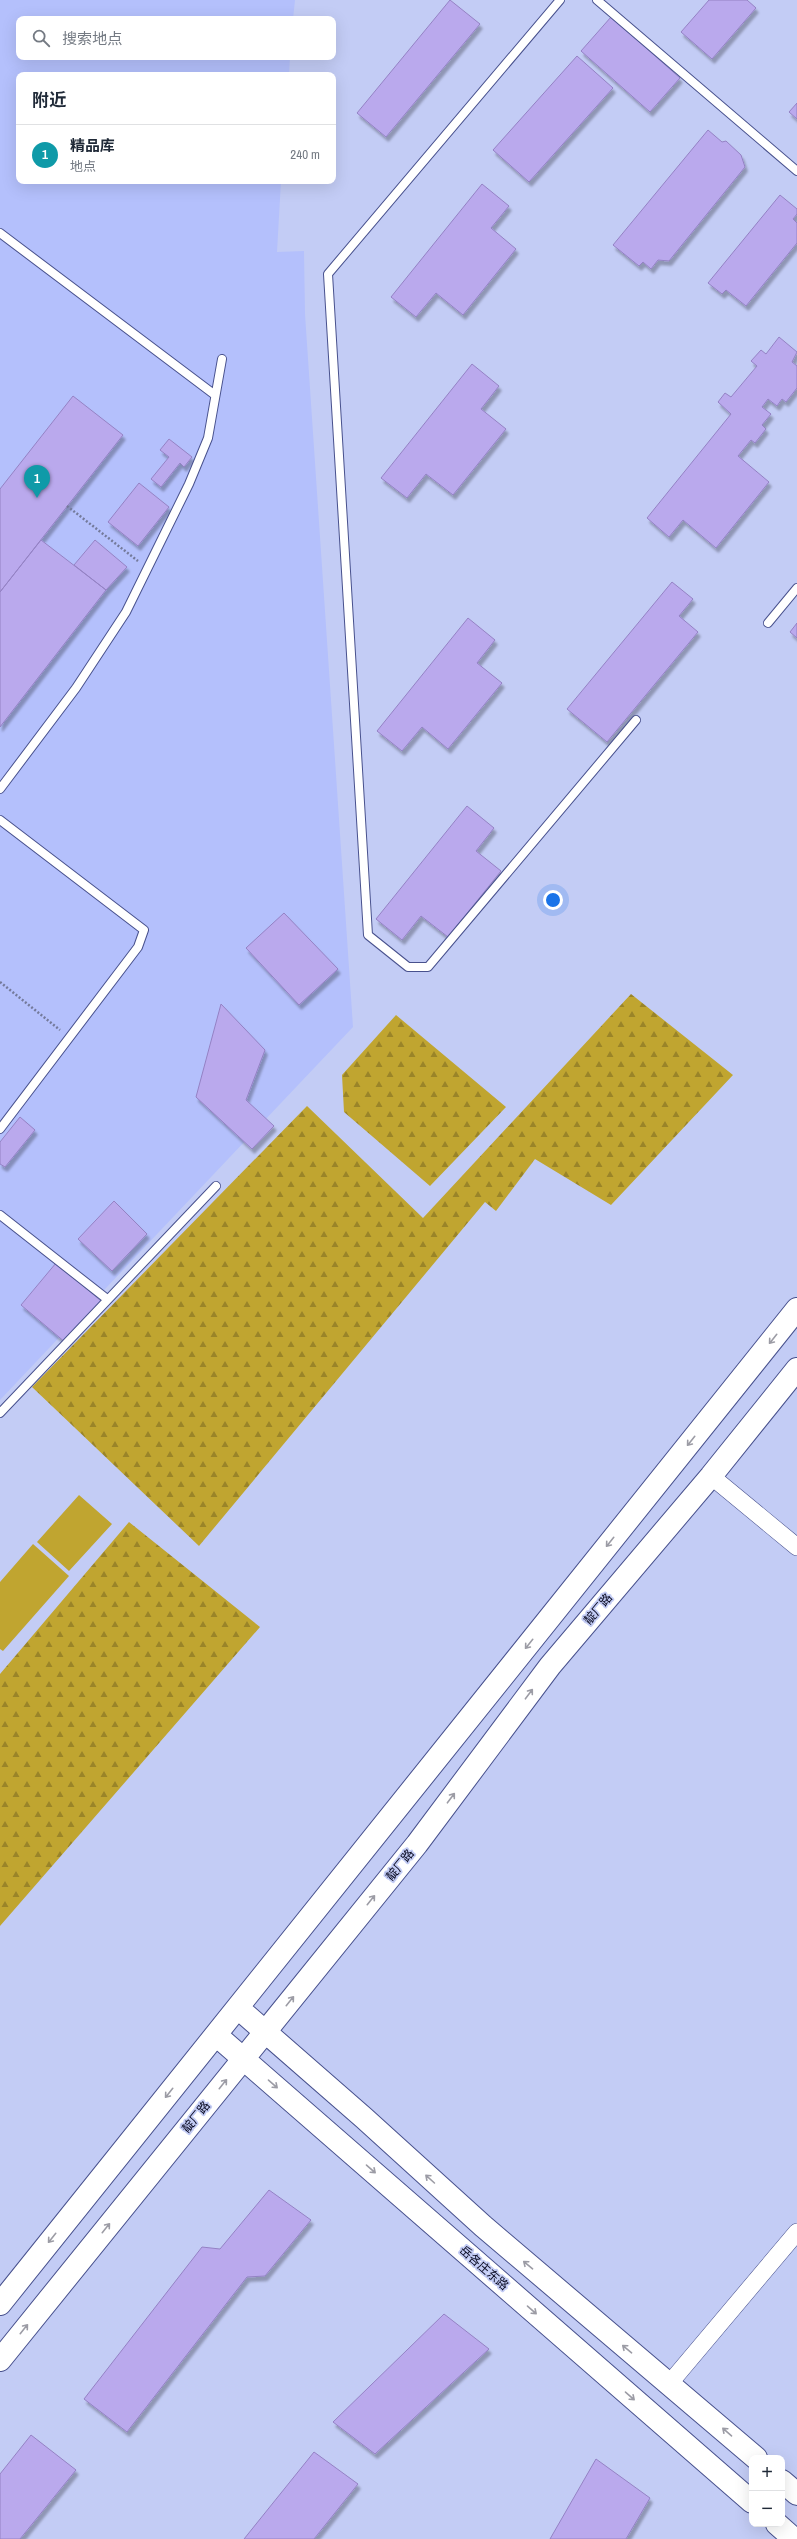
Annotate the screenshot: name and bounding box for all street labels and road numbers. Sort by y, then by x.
street label: 靛厂路 [580,1590,616,1628]
street label: 靛厂路 [382,1846,418,1884]
street label: 靛厂路 [178,2098,214,2136]
street label: 岳各庄东路 [456,2242,512,2294]

